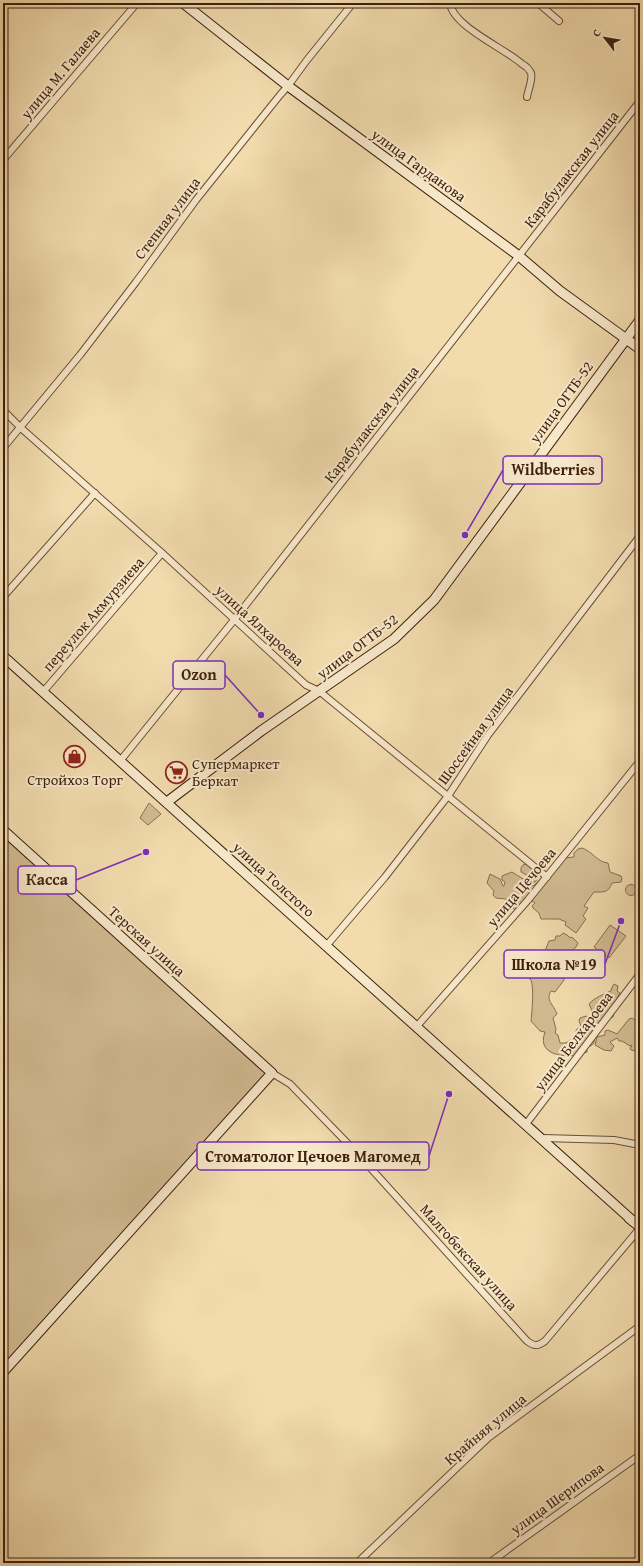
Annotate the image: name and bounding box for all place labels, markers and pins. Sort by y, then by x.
callout: Wildberries [503,456,602,484]
callout: Ozon [173,661,225,689]
shop icon: Стройхоз Торг [62,743,88,769]
place label: Супермаркет Беркат [192,753,280,791]
supermarket icon: Супермаркет Беркат [163,759,189,785]
place label: Стройхоз Торг [27,769,123,790]
callout: Касса [18,866,76,894]
callout: Школа №19 [504,950,605,978]
callout: Стоматолог Цечоев Магомед [197,1142,429,1170]

